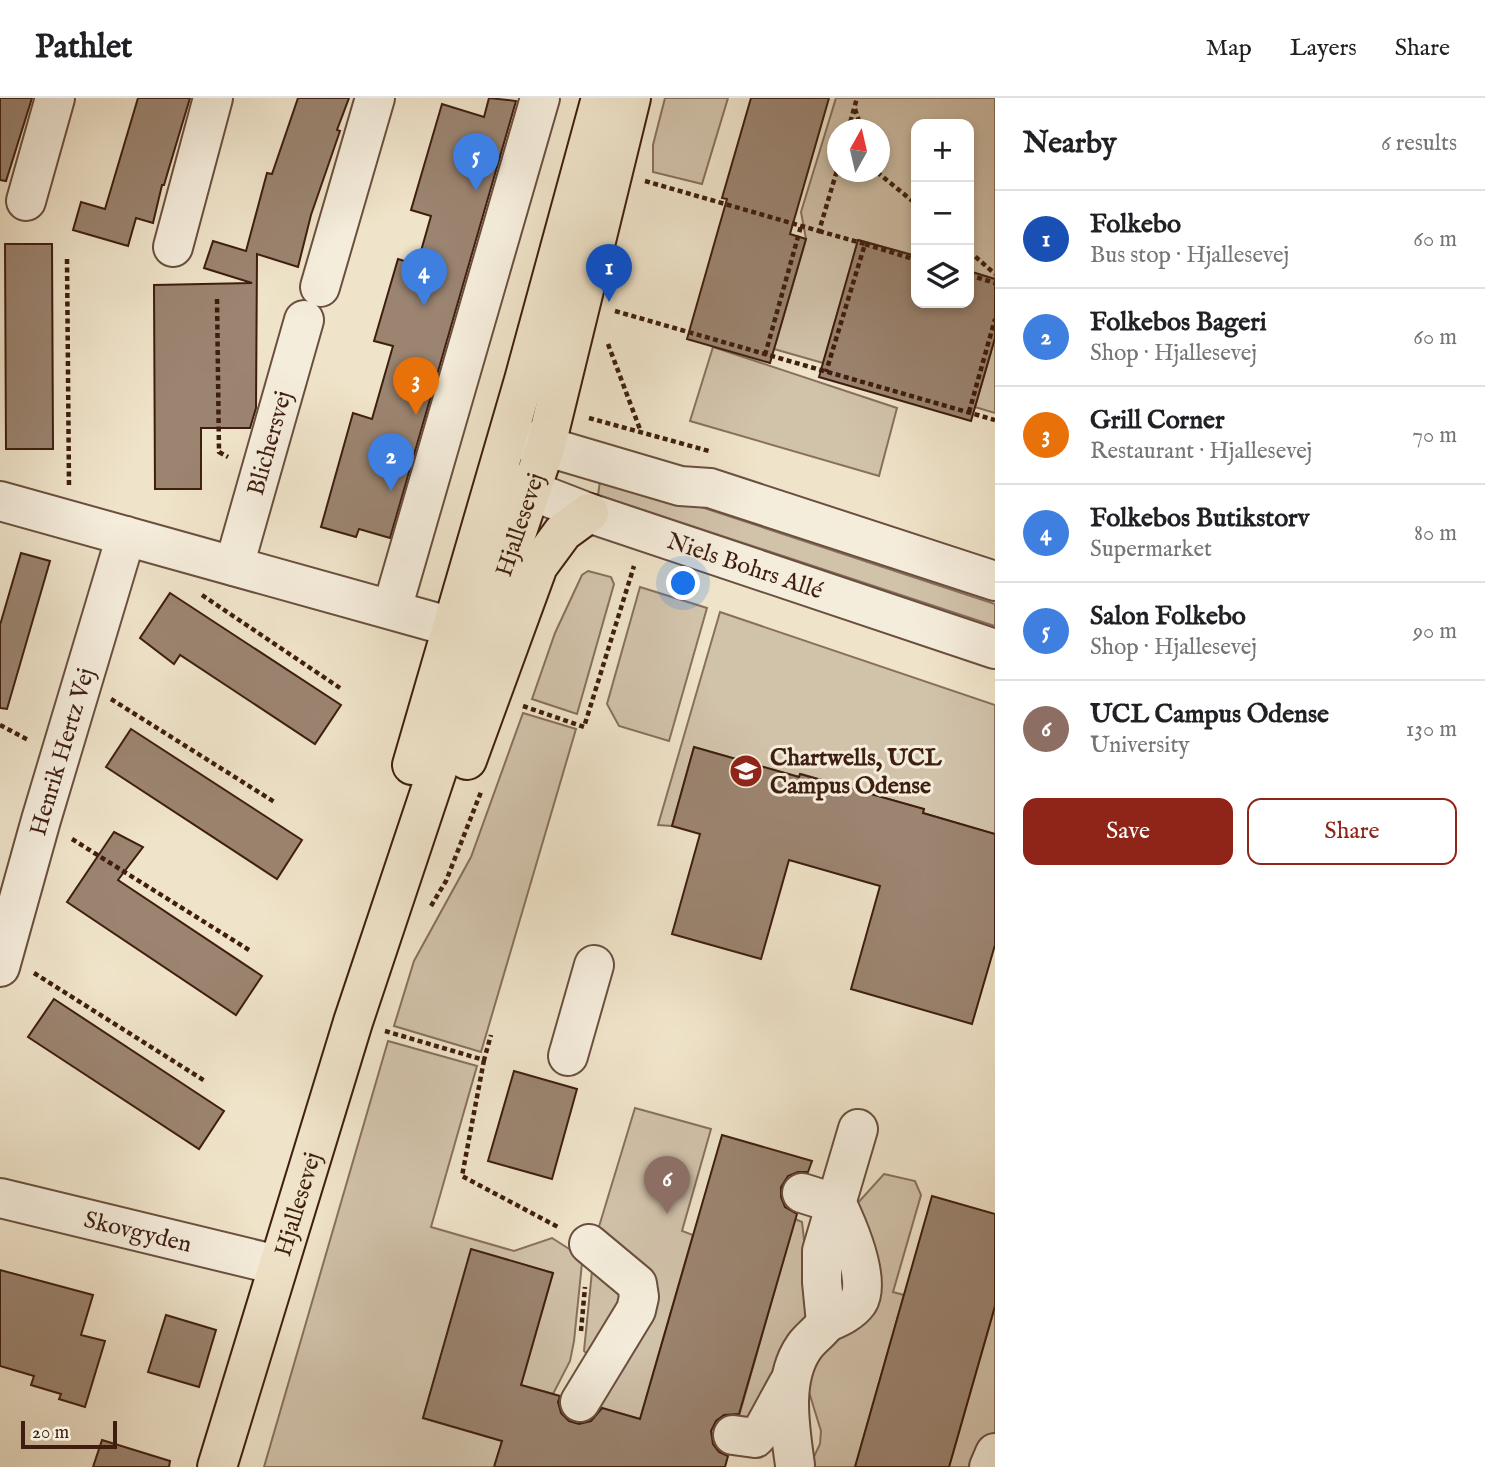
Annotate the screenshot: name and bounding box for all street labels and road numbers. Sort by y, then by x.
street label: Blichersvej [241,387,300,499]
street label: Hjallesevej [489,469,553,581]
street label: Niels Bohrs Allé [663,526,827,607]
street label: Henrik Hertz Vej [23,665,103,839]
street label: Hjallesevej [268,1149,329,1260]
street label: Skovgyden [81,1205,195,1261]

